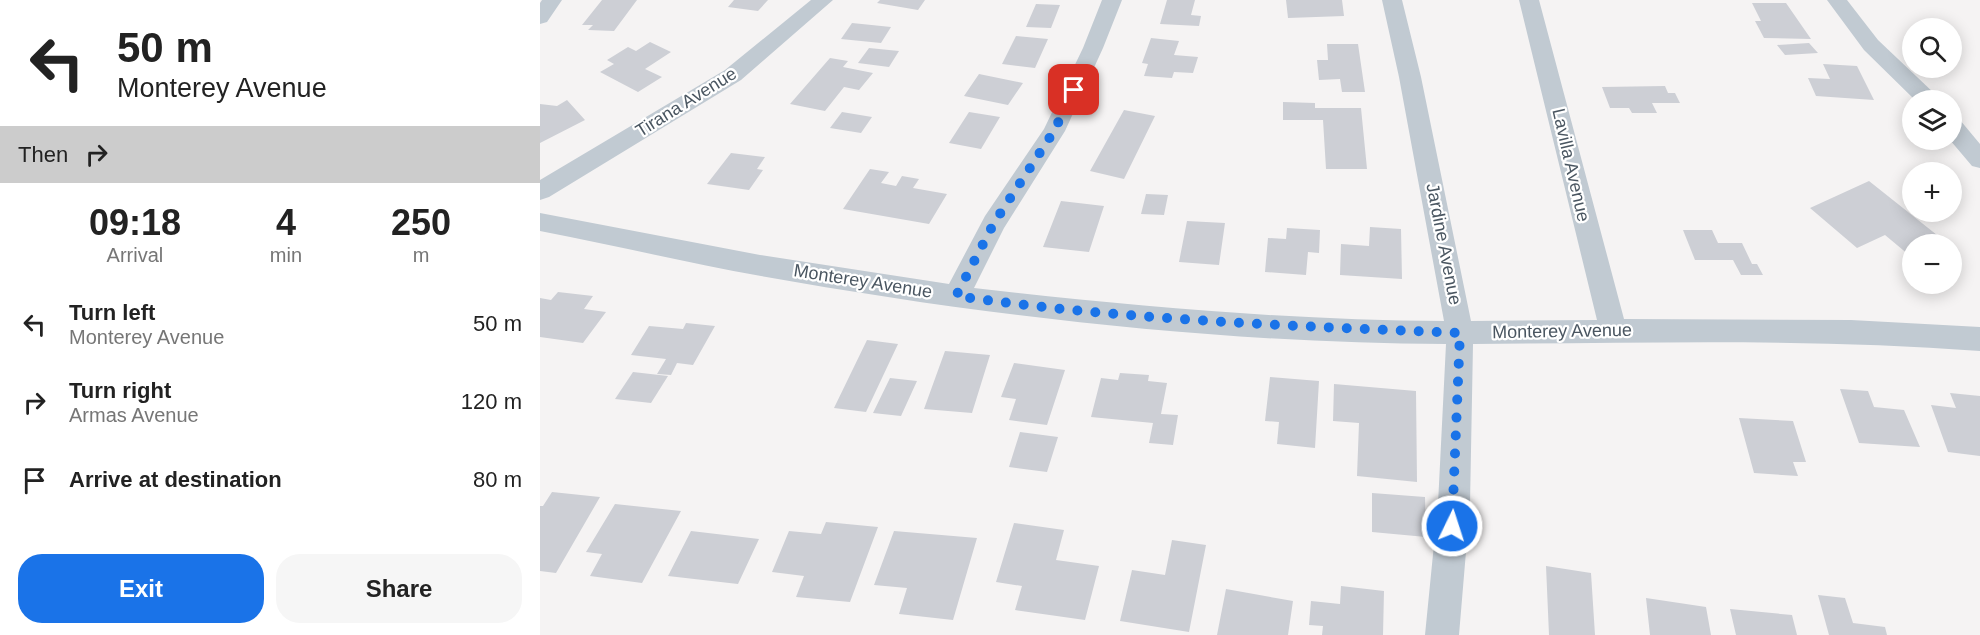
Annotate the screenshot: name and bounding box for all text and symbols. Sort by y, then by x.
map controls [1902,18,1962,294]
button: search [1902,18,1962,78]
icon: left [18,24,96,102]
text: 50 m [117,24,213,71]
street label: Tirana Avenue [632,63,740,141]
pin [1048,64,1099,115]
text: Monterey Avenue [117,73,327,103]
icon: arrive [1057,73,1090,106]
button: layers [1902,90,1962,150]
street label: Lavilla Avenue [1548,106,1594,224]
icon: right [80,138,113,171]
text: Then [18,142,68,167]
button: + [1902,162,1962,222]
street label: Jardine Avenue [1422,181,1466,307]
text: 09:18 [89,202,181,243]
text: 4 [276,202,296,243]
text: 250 [391,202,451,243]
button: − [1902,234,1962,294]
text: Arrival [107,244,163,266]
text: min [270,244,302,266]
text: m [413,244,429,266]
street label: Monterey Avenue [792,260,934,302]
text: Turn left [69,300,155,325]
icon: left [18,308,51,341]
text: 50 m [473,311,522,336]
street label: Monterey Avenue [1492,320,1632,342]
text: Monterey Avenue [69,326,224,348]
text: Turn right [69,378,171,403]
icon: right [18,386,51,419]
text: 120 m [461,389,522,414]
text: Armas Avenue [69,404,199,426]
icon: arrive [18,464,51,497]
text: Arrive at destination [69,467,282,492]
text: 80 m [473,467,522,492]
position arrow [1420,494,1484,558]
button: Exit [18,554,264,623]
button: Share [276,554,522,623]

